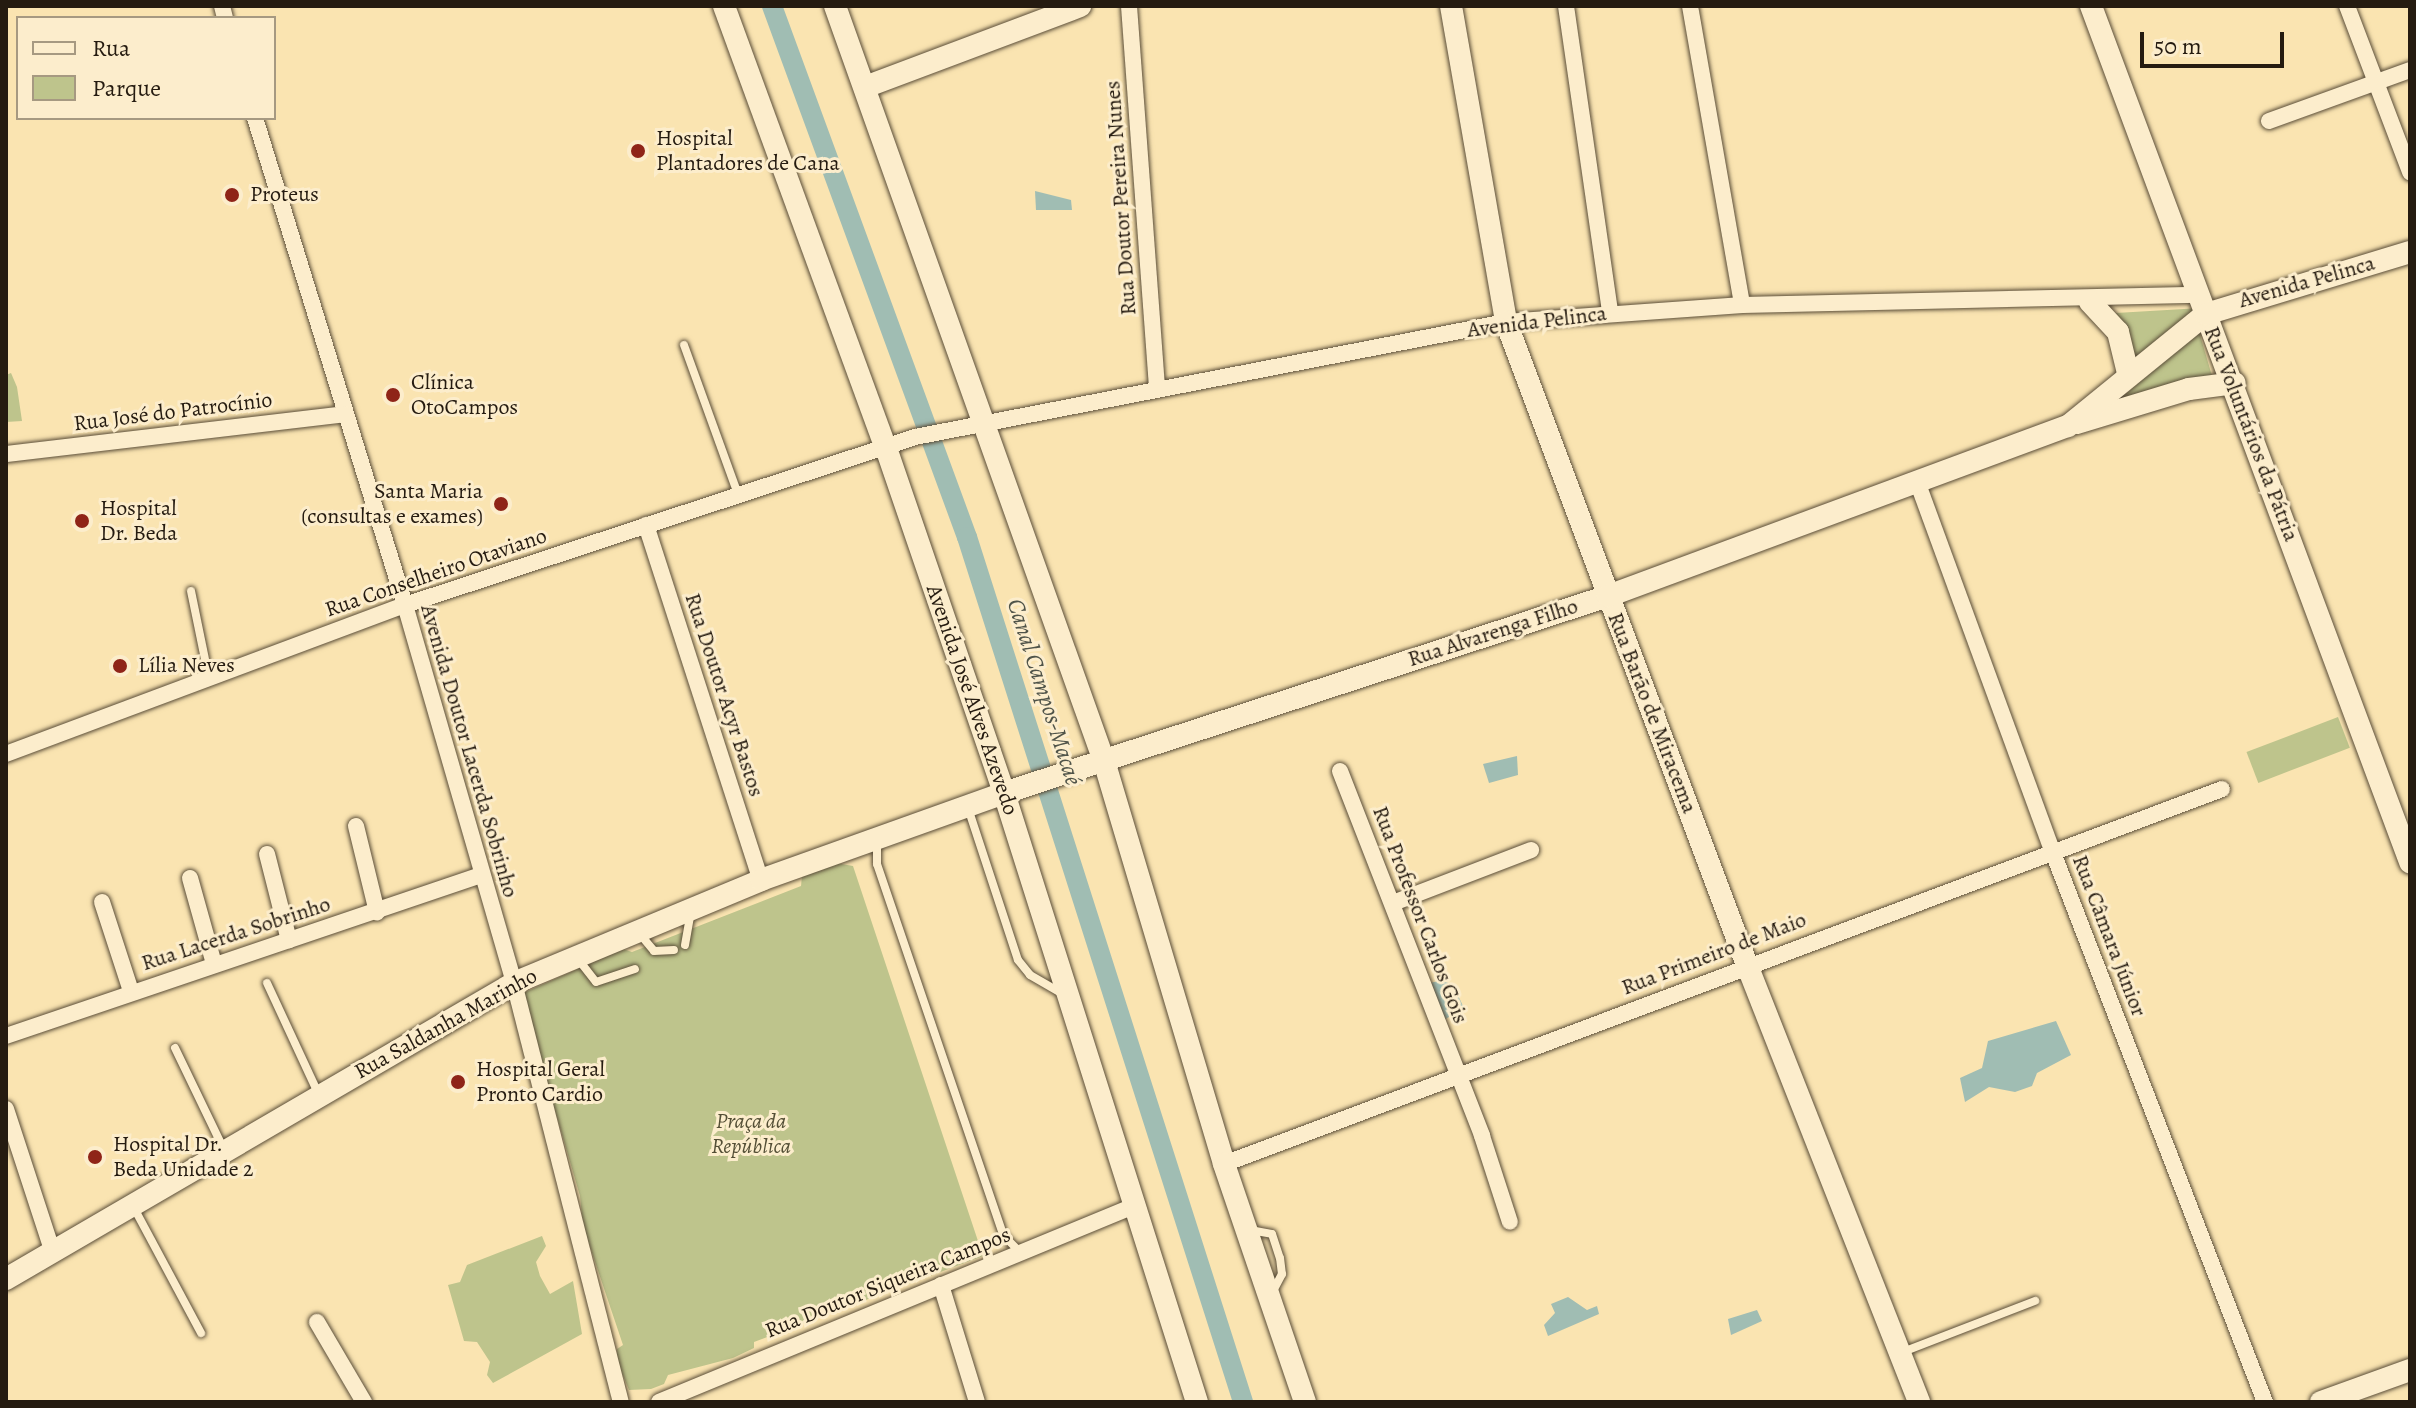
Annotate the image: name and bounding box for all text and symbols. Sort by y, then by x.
legend [16,16,276,120]
scale bar [2144,16,2288,66]
text: 50 m [2154,30,2202,62]
text: Rua [92,32,130,64]
text: Parque [92,72,161,104]
street label: Rua Doutor Pereira Nunes [1100,80,1142,316]
place label: Hospital Plantadores de Cana [656,125,840,176]
marker: Hospital Plantadores de Cana [627,140,649,162]
place label: Proteus [250,182,319,208]
marker: Proteus [221,184,243,206]
street label: Avenida Pelinca [2236,250,2378,314]
street label: Avenida Pelinca [1466,300,1608,344]
street label: Rua Voluntários da Pátria [2198,323,2304,545]
place label: Clínica OtoCampos [411,369,518,420]
marker: Clínica OtoCampos [382,384,404,406]
street label: Rua José do Patrocínio [72,387,274,437]
place label: Santa Maria (consultas e exames) [301,478,483,530]
marker: Santa Maria (consultas e exames) [490,493,512,515]
place label: Hospital Dr. Beda [100,495,178,546]
marker: Hospital Dr. Beda [71,510,93,532]
street label: Rua Conselheiro Otaviano [322,523,550,623]
street label: Avenida José Alves Azevedo [920,581,1024,819]
street label: Rua Doutor Acyr Bastos [679,590,769,800]
street label: Rua Alvarenga Filho [1405,593,1581,673]
water label: Canal Campos-Macaé [1000,595,1088,789]
street label: Avenida Doutor Lacerda Sobrinho [415,602,523,900]
street label: Rua Barão de Miracema [1602,609,1702,817]
place label: Lília Neves [138,653,235,679]
marker: Lília Neves [109,655,131,677]
street label: Rua Professor Carlos Gois [1366,803,1474,1027]
street label: Rua Câmara Júnior [2066,852,2152,1020]
street label: Rua Lacerda Sobrinho [138,891,334,977]
street label: Rua Primeiro de Maio [1618,907,1810,1001]
street label: Rua Saldanha Marinho [350,963,542,1085]
place label: Hospital Geral Pronto Cardio [476,1056,605,1108]
marker: Hospital Geral Pronto Cardio [447,1071,469,1093]
park label: Praça da República [711,1108,791,1160]
place label: Hospital Dr. Beda Unidade 2 [113,1131,254,1182]
marker: Hospital Dr. Beda Unidade 2 [84,1146,106,1168]
street label: Rua Doutor Siqueira Campos [762,1222,1014,1344]

